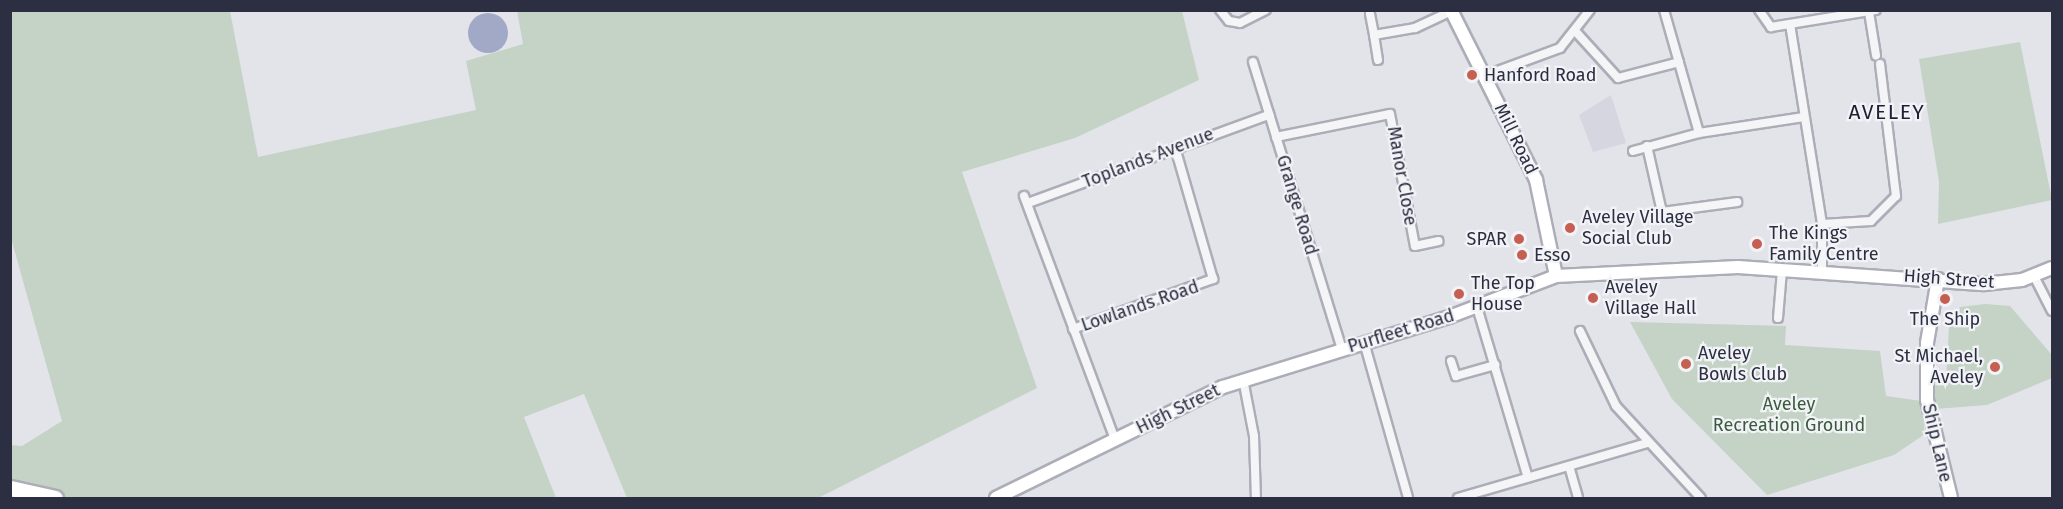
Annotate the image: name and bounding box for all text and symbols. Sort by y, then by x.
place label: Hanford Road [1484,64,1596,86]
marker: Hanford Road [1465,68,1479,82]
district label: AVELEY [1849,99,1925,125]
street label: Mill Road [1490,100,1542,178]
street label: Toplands Avenue [1079,123,1217,193]
street label: Manor Close [1383,125,1421,227]
street label: Grange Road [1272,153,1322,257]
place label: Aveley Village Social Club [1582,207,1693,250]
marker: Aveley Village Social Club [1563,221,1577,235]
place label: The Kings Family Centre [1769,223,1879,266]
place label: SPAR [1467,228,1507,250]
marker: SPAR [1512,232,1526,246]
marker: The Kings Family Centre [1750,237,1764,251]
place label: Esso [1534,244,1571,266]
marker: Esso [1515,248,1529,262]
street label: High Street [1903,265,1995,293]
place label: The Top House [1471,273,1535,316]
street label: Lowlands Road [1078,276,1202,336]
place label: Aveley Village Hall [1605,277,1696,320]
marker: The Top House [1452,287,1466,301]
marker: Aveley Village Hall [1586,291,1600,305]
marker: The Ship [1938,292,1952,306]
street label: Purfleet Road [1345,305,1457,357]
place label: The Ship [1910,308,1980,330]
place label: Aveley Bowls Club [1698,343,1787,386]
place label: St Michael, Aveley [1894,346,1983,388]
marker: Aveley Bowls Club [1679,357,1693,371]
marker: St Michael, Aveley [1988,360,2002,374]
street label: High Street [1132,379,1224,439]
park label: Aveley Recreation Ground [1713,394,1865,436]
street label: Ship Lane [1917,402,1957,484]

